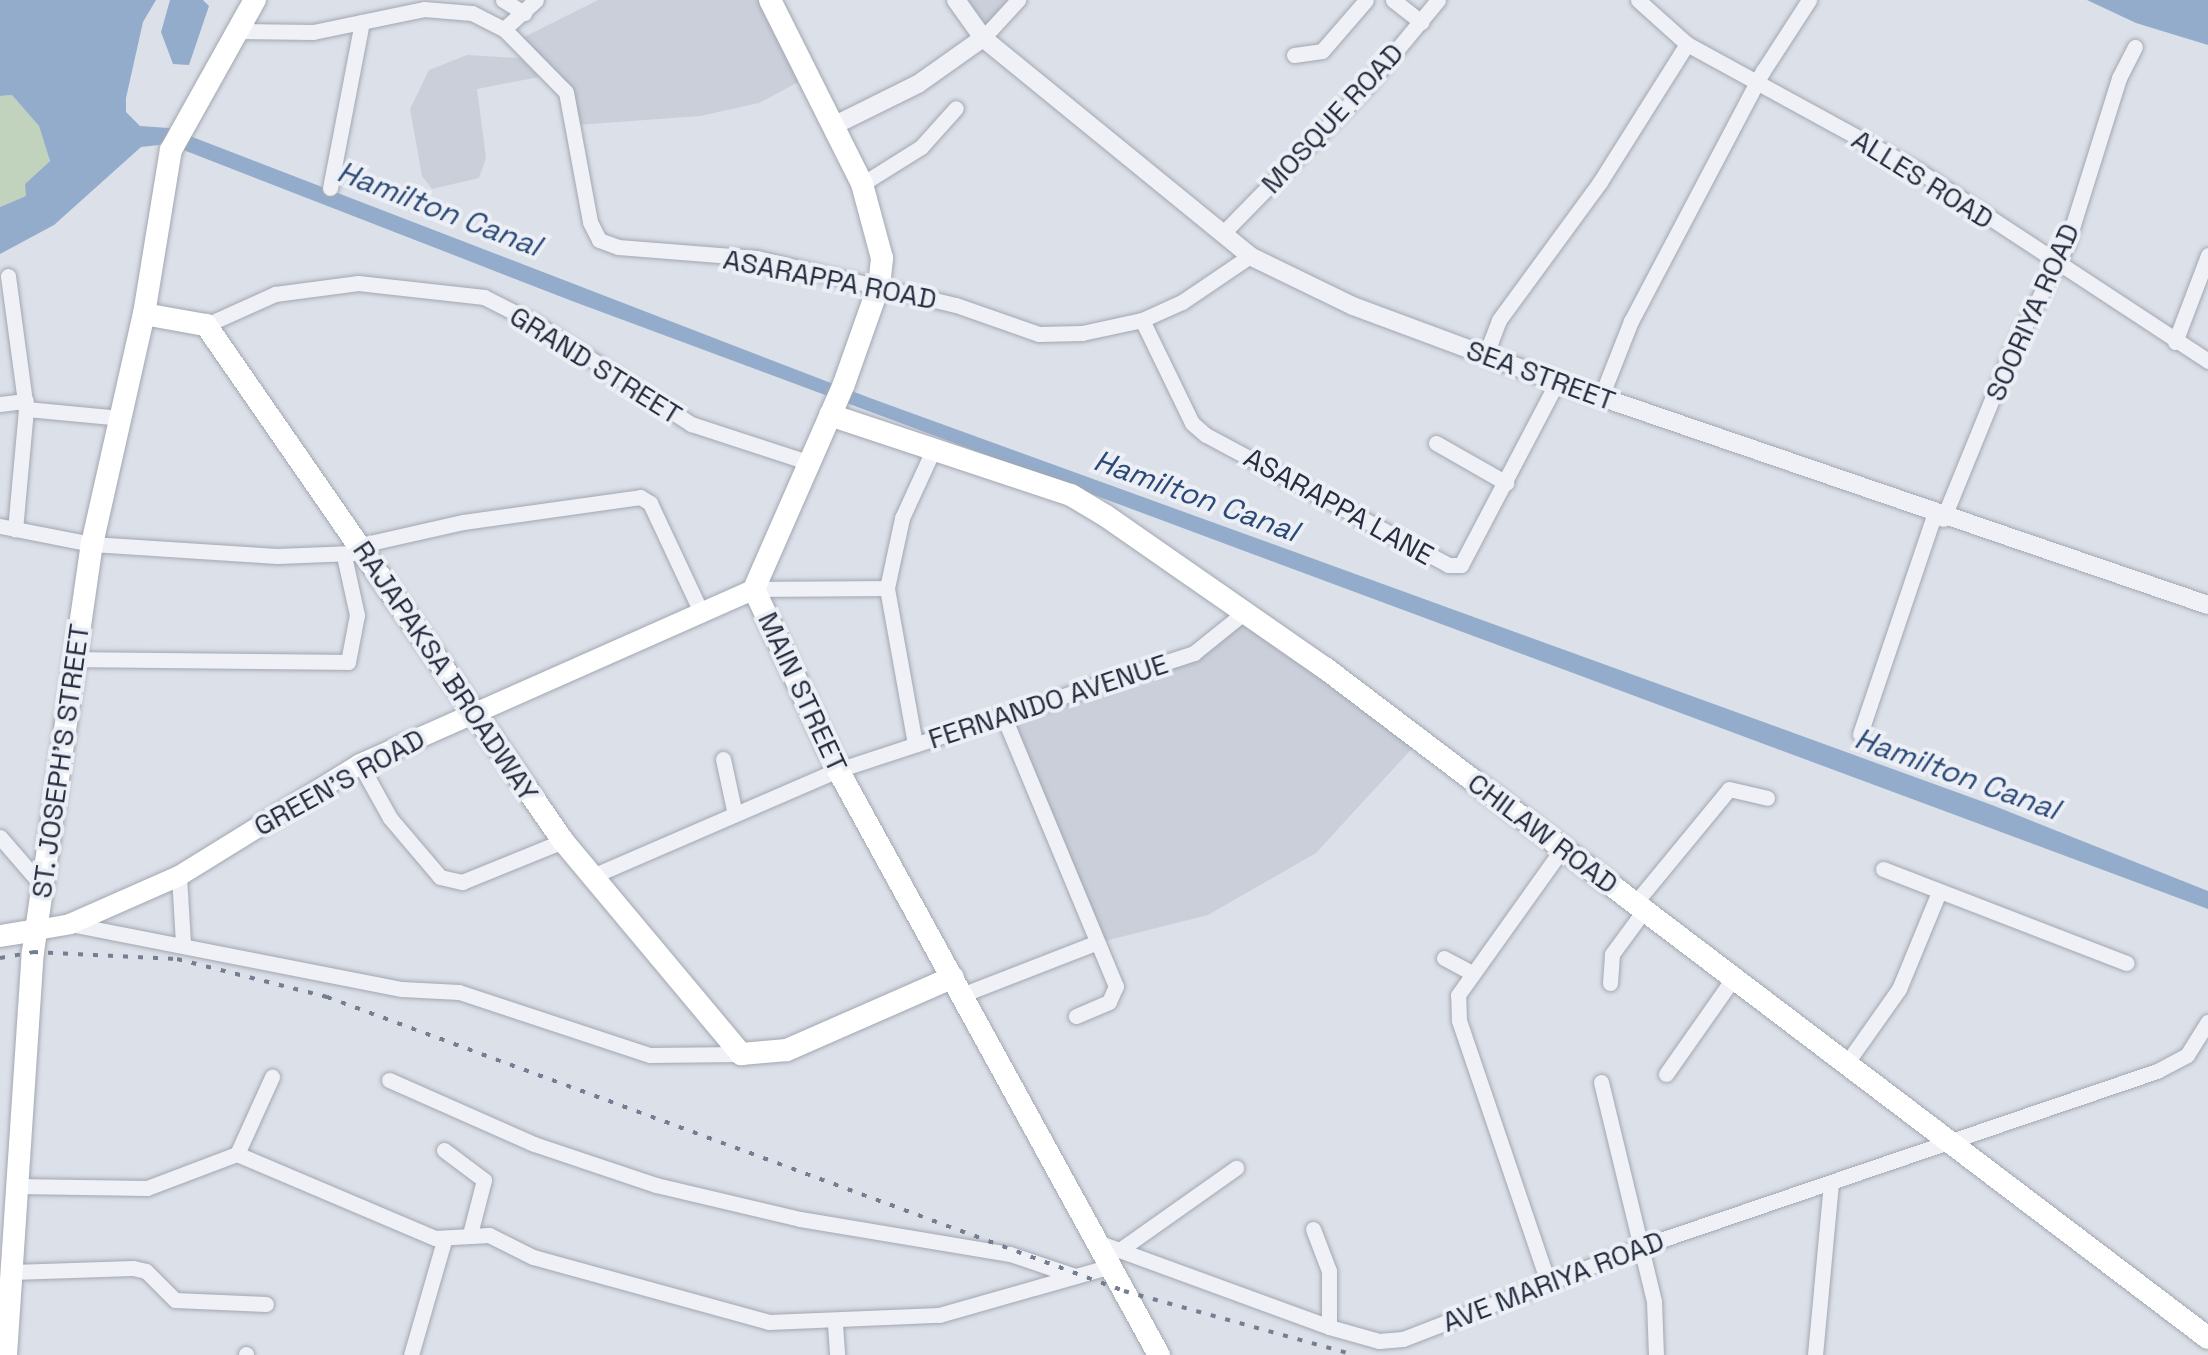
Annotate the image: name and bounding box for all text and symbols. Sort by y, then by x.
street label: MOSQUE ROAD [1254,36,1410,200]
street label: ALLES ROAD [1846,122,2000,236]
water label: Hamilton Canal [332,154,546,264]
street label: SOORIYA ROAD [1978,218,2086,406]
street label: ASARAPPA ROAD [720,242,940,316]
street label: GRAND STREET [504,299,688,431]
street label: SEA STREET [1462,332,1620,418]
street label: ASARAPPA LANE [1238,440,1440,572]
water label: Hamilton Canal [1089,442,1303,550]
street label: RAJAPAKSA BROADWAY [346,534,546,808]
street label: MAIN STREET [751,607,855,777]
street label: ST. JOSEPH'S STREET [24,621,96,901]
street label: FERNANDO AVENUE [924,646,1172,756]
water label: Hamilton Canal [1850,720,2064,828]
street label: GREEN'S ROAD [248,721,430,843]
street label: CHILAW ROAD [1461,766,1625,900]
street label: AVE MARIYA ROAD [1437,1223,1669,1339]

